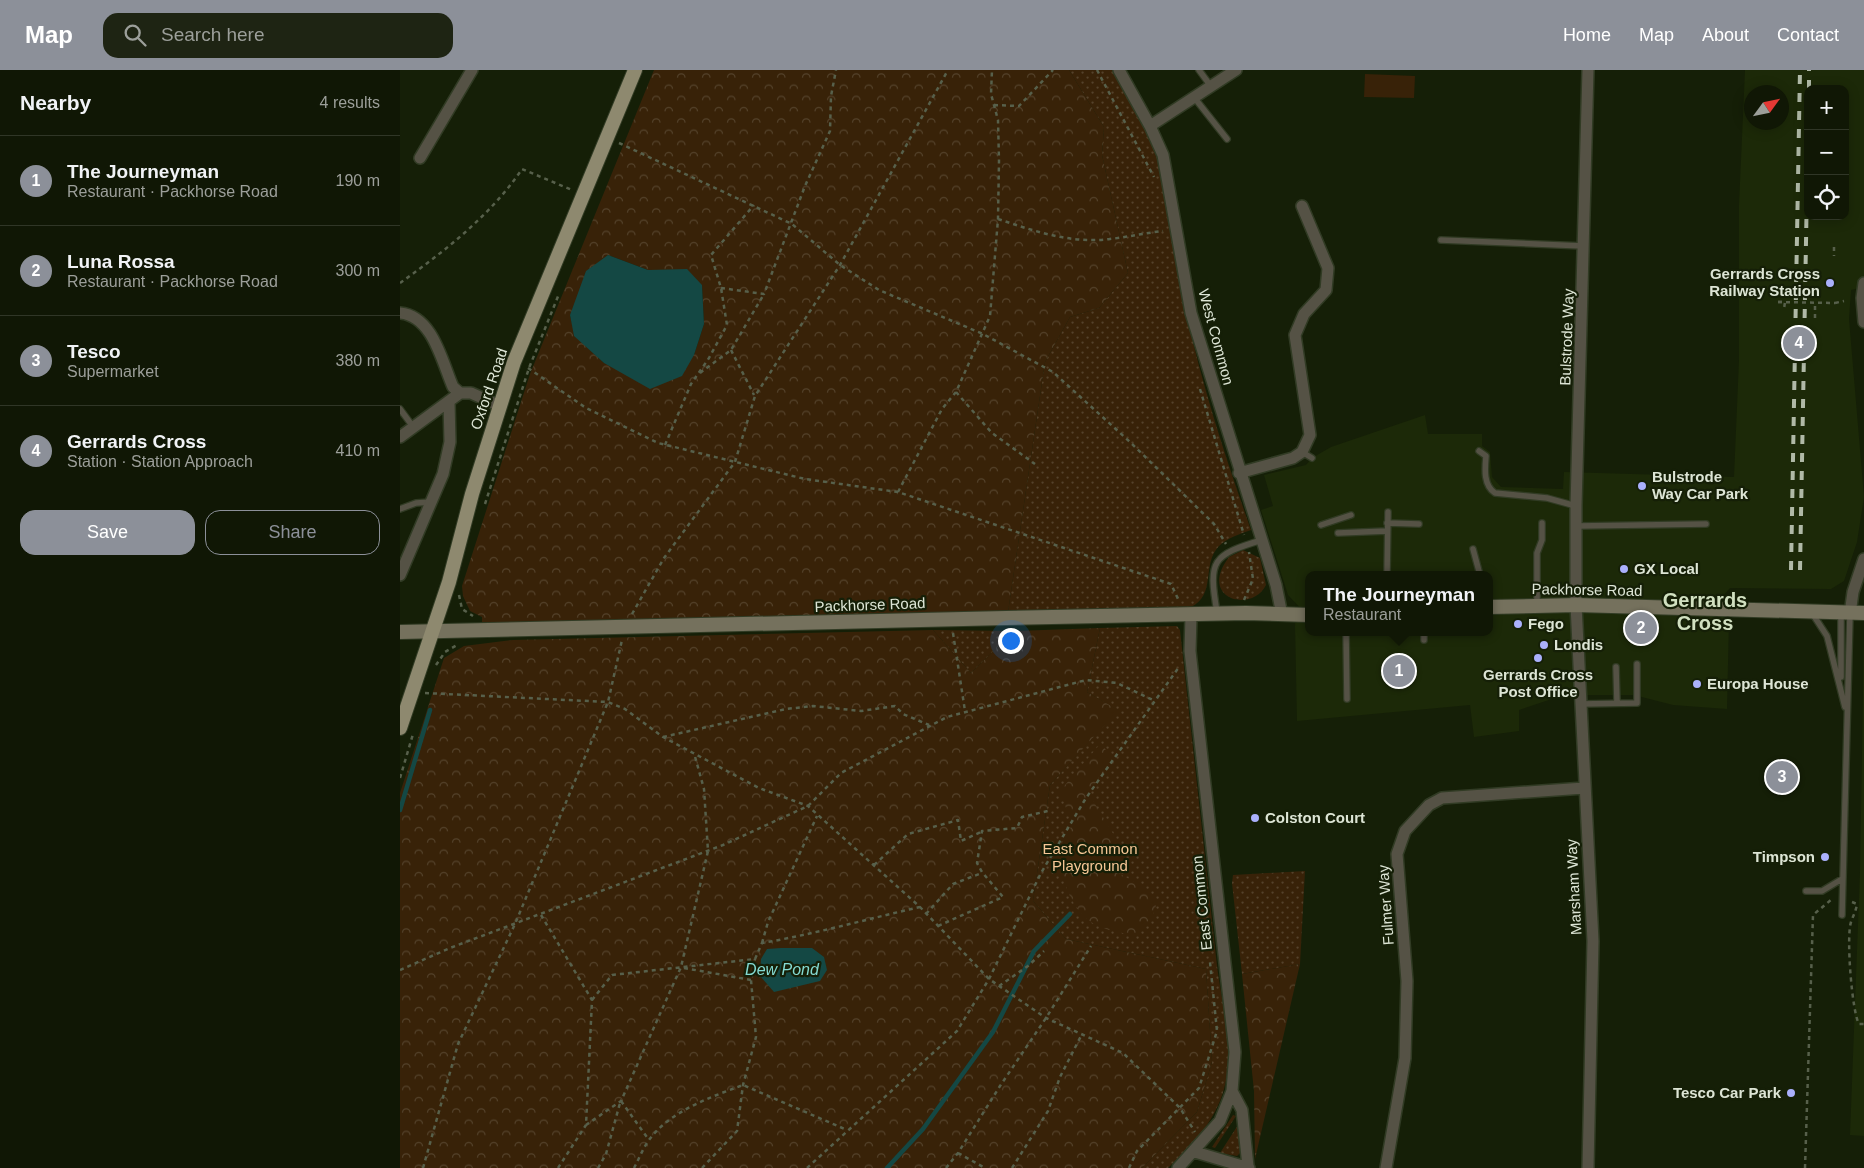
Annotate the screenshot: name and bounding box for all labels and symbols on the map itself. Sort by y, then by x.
north arrow [1744,85,1789,130]
place label: Gerrards Cross Railway Station [1709,265,1820,299]
marker: Gerrards Cross Railway Station [1824,277,1836,289]
street label: West Common [1195,287,1237,387]
street label: Bulstrode Way [1556,288,1577,386]
pin: 4 [1783,324,1815,362]
street label: Oxford Road [467,346,510,432]
place label: Bulstrode Way Car Park [1652,468,1749,502]
marker: Bulstrode Way Car Park [1636,480,1648,492]
place label: GX Local [1634,560,1699,577]
marker: GX Local [1618,563,1630,575]
street label: Packhorse Road [1531,580,1643,599]
district label: Gerrards Cross [1663,589,1747,634]
street label: Packhorse Road [814,594,926,615]
pin: 2 [1625,609,1657,647]
place label: Fego [1528,615,1564,632]
marker: Fego [1512,618,1524,630]
your location [998,628,1024,654]
place label: Londis [1554,636,1603,653]
marker: Londis [1538,639,1550,651]
pin: 1 [1383,652,1415,690]
marker: Gerrards Cross Post Office [1532,652,1544,664]
place label: Gerrards Cross Post Office [1483,666,1593,700]
place label: Europa House [1707,675,1809,692]
marker: Europa House [1691,678,1703,690]
pin: 3 [1766,758,1798,796]
place label: Colston Court [1265,809,1365,826]
marker: Colston Court [1249,812,1261,824]
street label: Marsham Way [1562,838,1585,935]
park label: East Common Playground [1042,840,1138,874]
place label: Timpson [1753,848,1815,865]
marker: Timpson [1819,851,1831,863]
street label: East Common [1188,855,1215,951]
street label: Fulmer Way [1374,864,1397,946]
water label: Dew Pond [745,961,820,978]
place label: Tesco Car Park [1673,1084,1782,1101]
marker: Tesco Car Park [1785,1087,1797,1099]

